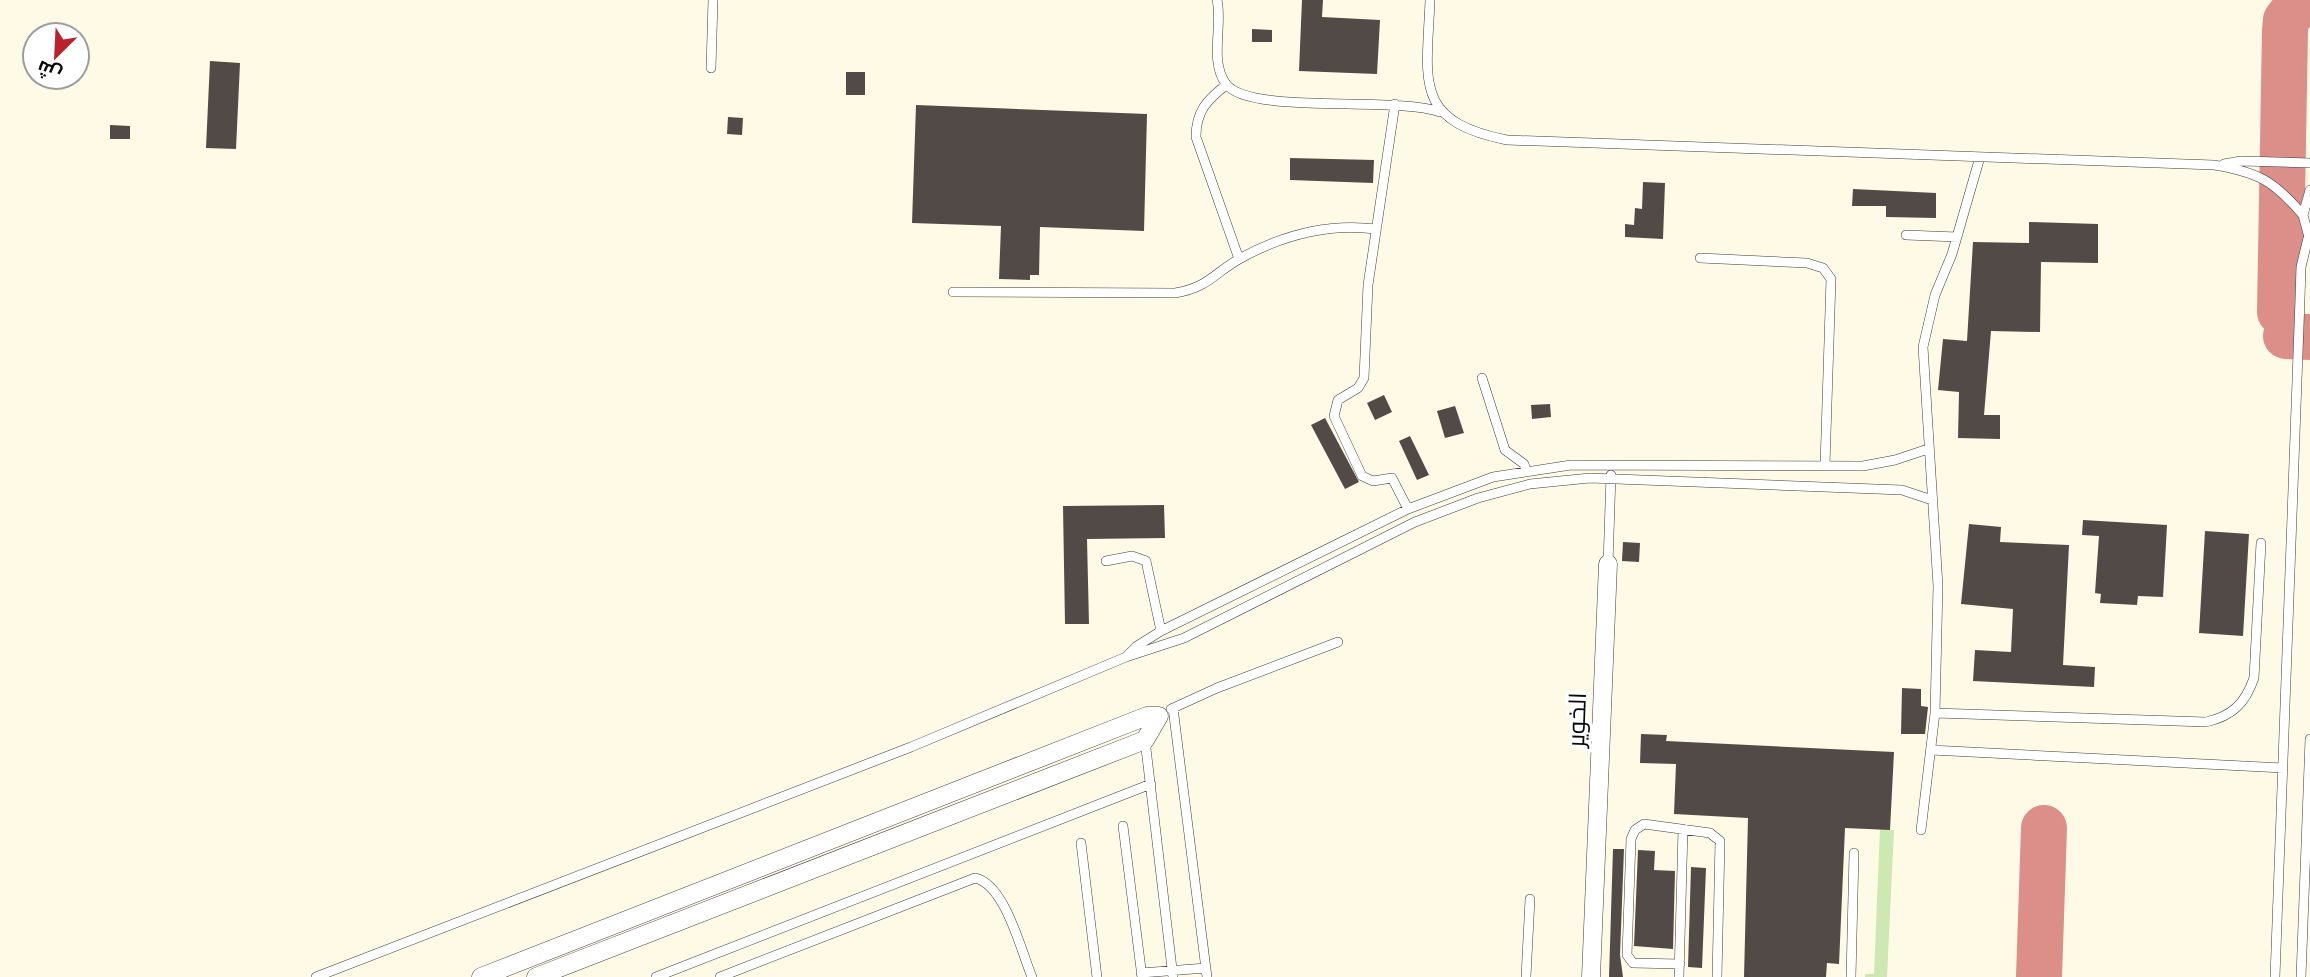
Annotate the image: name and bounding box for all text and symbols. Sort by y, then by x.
north arrow [21,21,91,91]
text: ش [33,55,66,88]
street label: الخوير [1559,692,1594,750]

